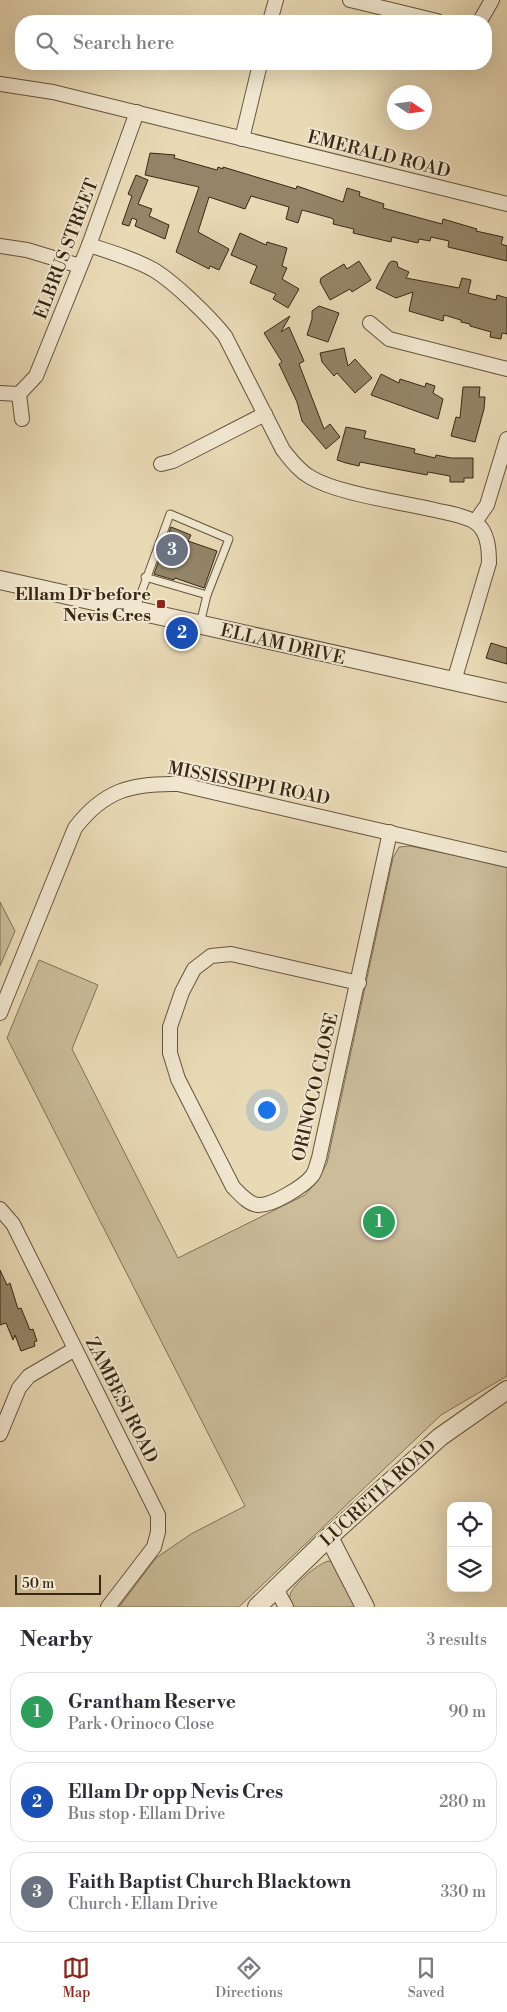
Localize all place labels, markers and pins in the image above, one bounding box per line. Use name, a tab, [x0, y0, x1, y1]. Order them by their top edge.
pin: 3	[156, 531, 188, 569]
place label: Ellam Dr before Nevis Cres	[15, 583, 151, 627]
marker: Ellam Dr before Nevis Cres	[155, 598, 167, 610]
pin: 2	[166, 614, 198, 652]
pin: 1	[363, 1203, 395, 1241]

